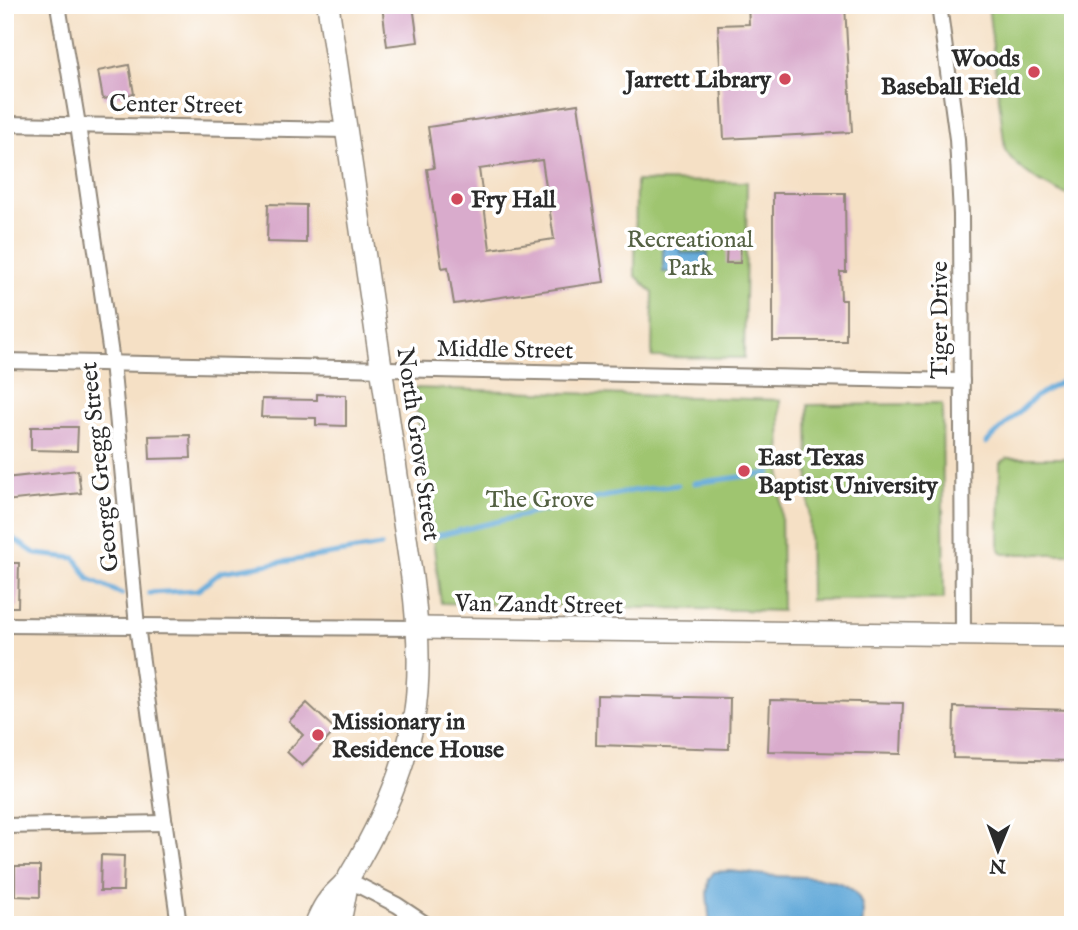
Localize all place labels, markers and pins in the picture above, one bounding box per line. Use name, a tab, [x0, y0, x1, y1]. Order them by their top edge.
place label: Woods Baseball Field	[881, 44, 1021, 103]
marker: Woods Baseball Field	[1026, 64, 1042, 80]
place label: Jarrett Library	[622, 65, 772, 96]
marker: Jarrett Library	[777, 71, 793, 87]
place label: Fry Hall	[471, 185, 556, 216]
marker: Fry Hall	[449, 191, 465, 207]
place label: East Texas Baptist University	[758, 443, 939, 502]
marker: East Texas Baptist University	[736, 463, 752, 479]
place label: Missionary in Residence House	[332, 707, 504, 766]
marker: Missionary in Residence House	[310, 727, 326, 743]

